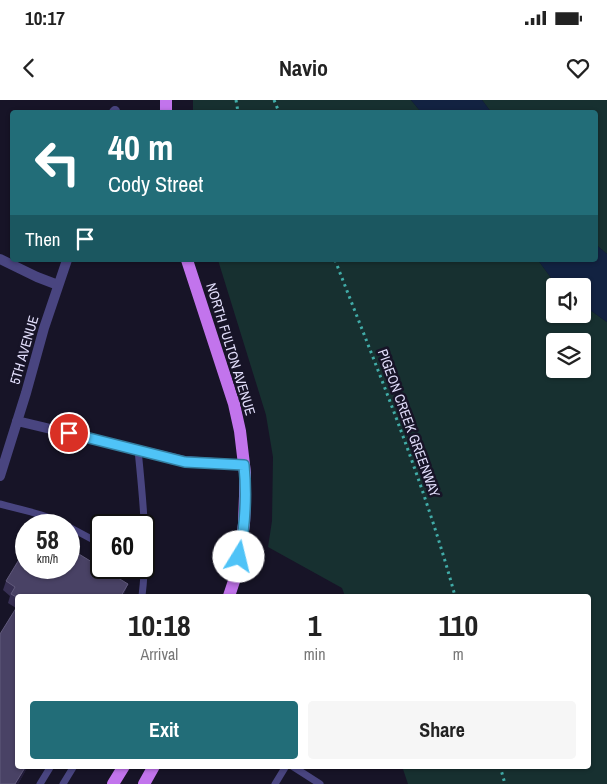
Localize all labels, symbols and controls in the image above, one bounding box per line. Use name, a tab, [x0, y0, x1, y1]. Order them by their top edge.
text: 10:17	[25, 5, 65, 31]
text: Navio	[279, 53, 328, 83]
icon: back	[15, 54, 43, 82]
icon: heart	[564, 54, 592, 82]
text: 40 m	[108, 124, 173, 171]
icon: left	[25, 130, 90, 195]
text: Cody Street	[108, 169, 203, 199]
icon: arrive	[71, 225, 99, 253]
text: Then	[25, 226, 61, 252]
map controls	[546, 278, 591, 378]
button: sound	[546, 278, 591, 323]
street label: NORTH FULTON AVENUE	[202, 281, 260, 417]
street label: 5TH AVENUE	[6, 314, 42, 386]
button: layers	[546, 333, 591, 378]
street label: PIGEON CREEK GREENWAY	[374, 346, 444, 500]
pin	[48, 412, 90, 454]
icon: arrive	[55, 419, 83, 447]
speed limit sign: 60	[90, 514, 155, 579]
text: 58	[36, 523, 59, 557]
position arrow	[212, 530, 264, 582]
text: km/h	[37, 551, 58, 567]
text: 10:18	[128, 605, 191, 645]
text: 1	[308, 605, 321, 645]
text: 110	[438, 605, 478, 645]
text: Arrival	[140, 643, 178, 665]
text: min	[304, 643, 326, 665]
text: m	[453, 643, 464, 665]
button: Exit	[30, 701, 298, 759]
button: Share	[308, 701, 576, 759]

